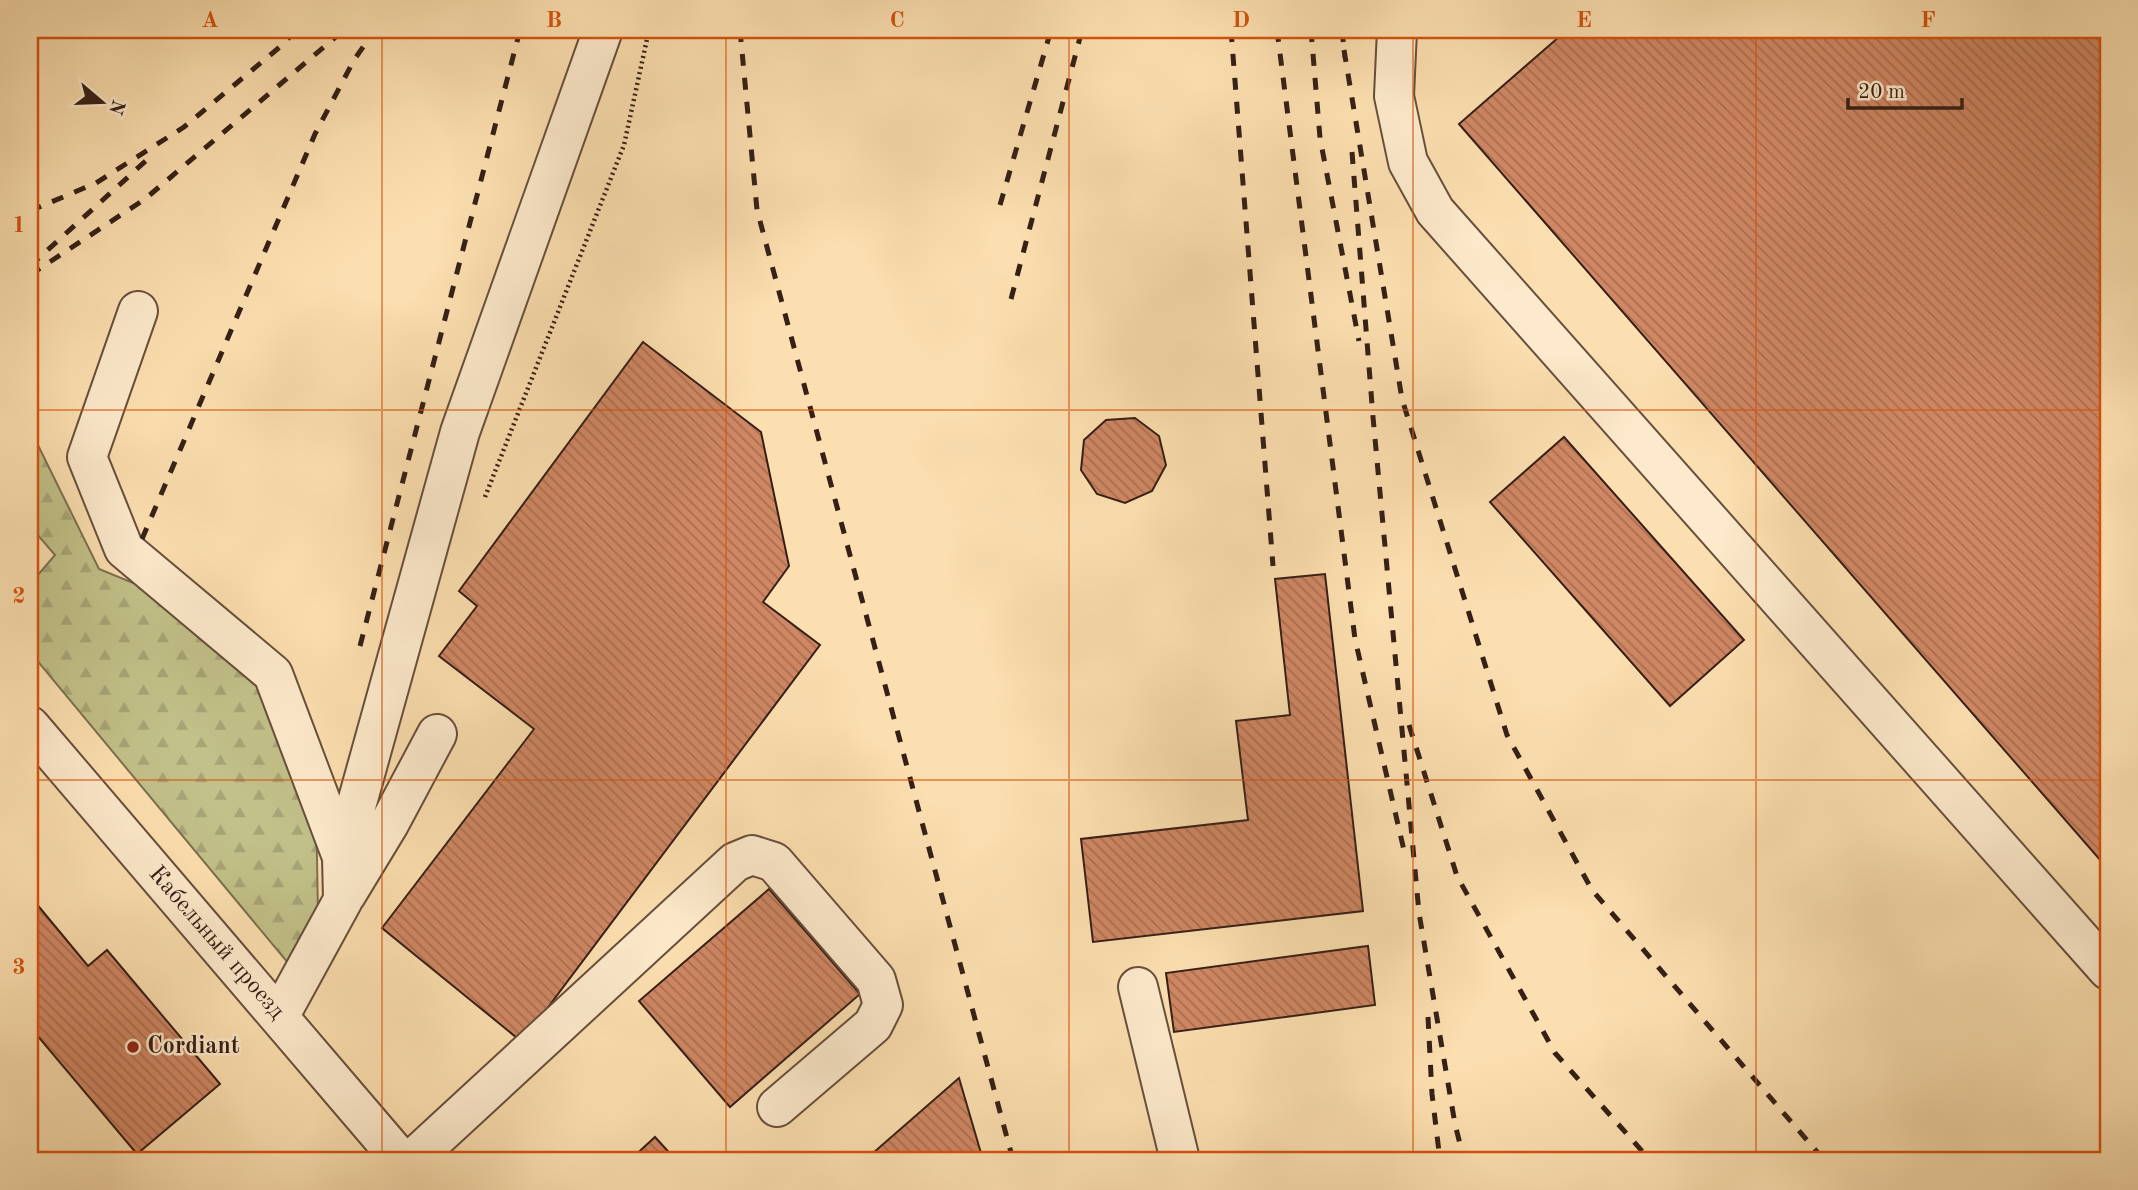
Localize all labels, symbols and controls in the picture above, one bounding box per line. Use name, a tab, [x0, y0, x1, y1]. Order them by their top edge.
text: A	[201, 9, 219, 32]
text: B	[546, 9, 562, 32]
text: C	[889, 9, 905, 32]
text: D	[1232, 9, 1250, 32]
text: E	[1576, 9, 1592, 32]
text: F	[1920, 9, 1936, 32]
north arrow	[66, 66, 136, 136]
scale bar	[1848, 66, 1961, 110]
text: 20 m	[1858, 82, 1905, 103]
text: N	[104, 97, 127, 117]
text: 1	[12, 214, 26, 237]
text: 2	[12, 585, 26, 608]
street label: Кабельный проезд	[143, 862, 289, 1024]
text: 3	[12, 956, 26, 979]
place label: Cordiant	[147, 1035, 240, 1059]
marker: Cordiant	[125, 1039, 141, 1055]

